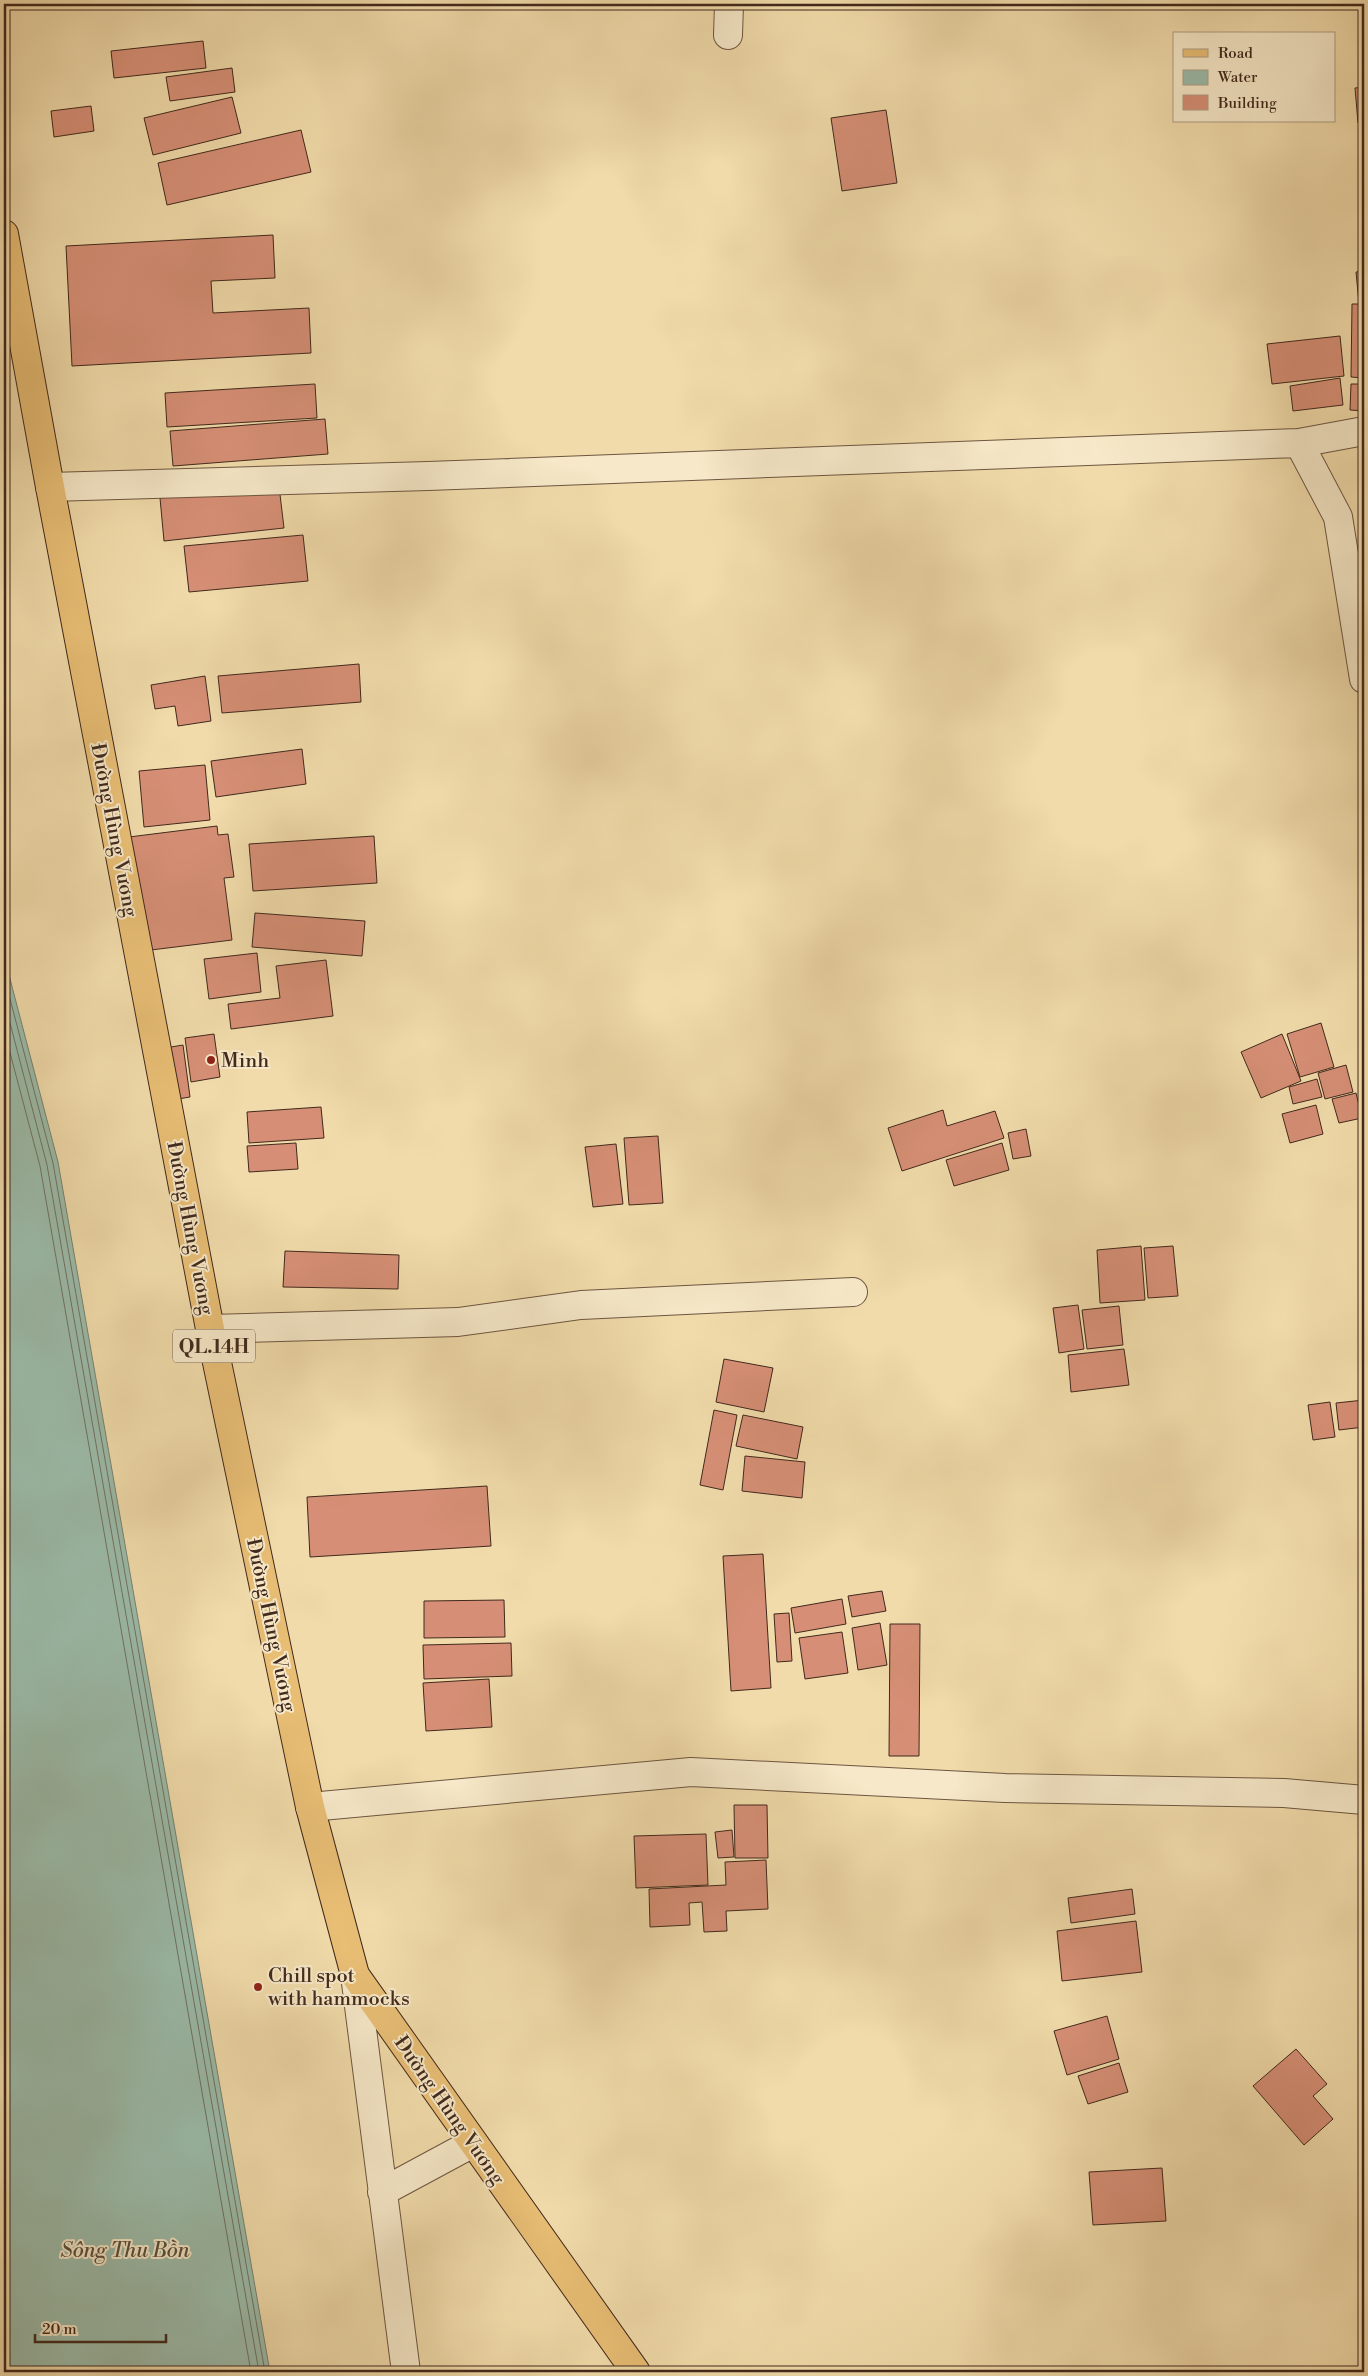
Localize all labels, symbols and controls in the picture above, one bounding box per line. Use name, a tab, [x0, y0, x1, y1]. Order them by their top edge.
legend	[1173, 32, 1336, 122]
text: Road	[1218, 44, 1253, 63]
text: Water	[1217, 68, 1258, 87]
text: Building	[1217, 94, 1277, 113]
street label: Đường Hùng Vương	[84, 741, 143, 920]
place label: Minh	[221, 1049, 269, 1074]
marker: Minh	[205, 1054, 217, 1066]
street label: Đường Hùng Vương	[160, 1139, 219, 1318]
road number: QL.14H	[173, 1330, 255, 1362]
street label: Đường Hùng Vương	[240, 1536, 301, 1715]
place label: Chill spot with hammocks	[267, 1964, 410, 2012]
marker: Chill spot with hammocks	[252, 1981, 264, 1993]
street label: Đường Hùng Vương	[388, 2031, 510, 2191]
water label: Sông Thu Bồn	[61, 2238, 190, 2264]
scale bar	[35, 2311, 166, 2343]
text: 20 m	[42, 2320, 77, 2339]

